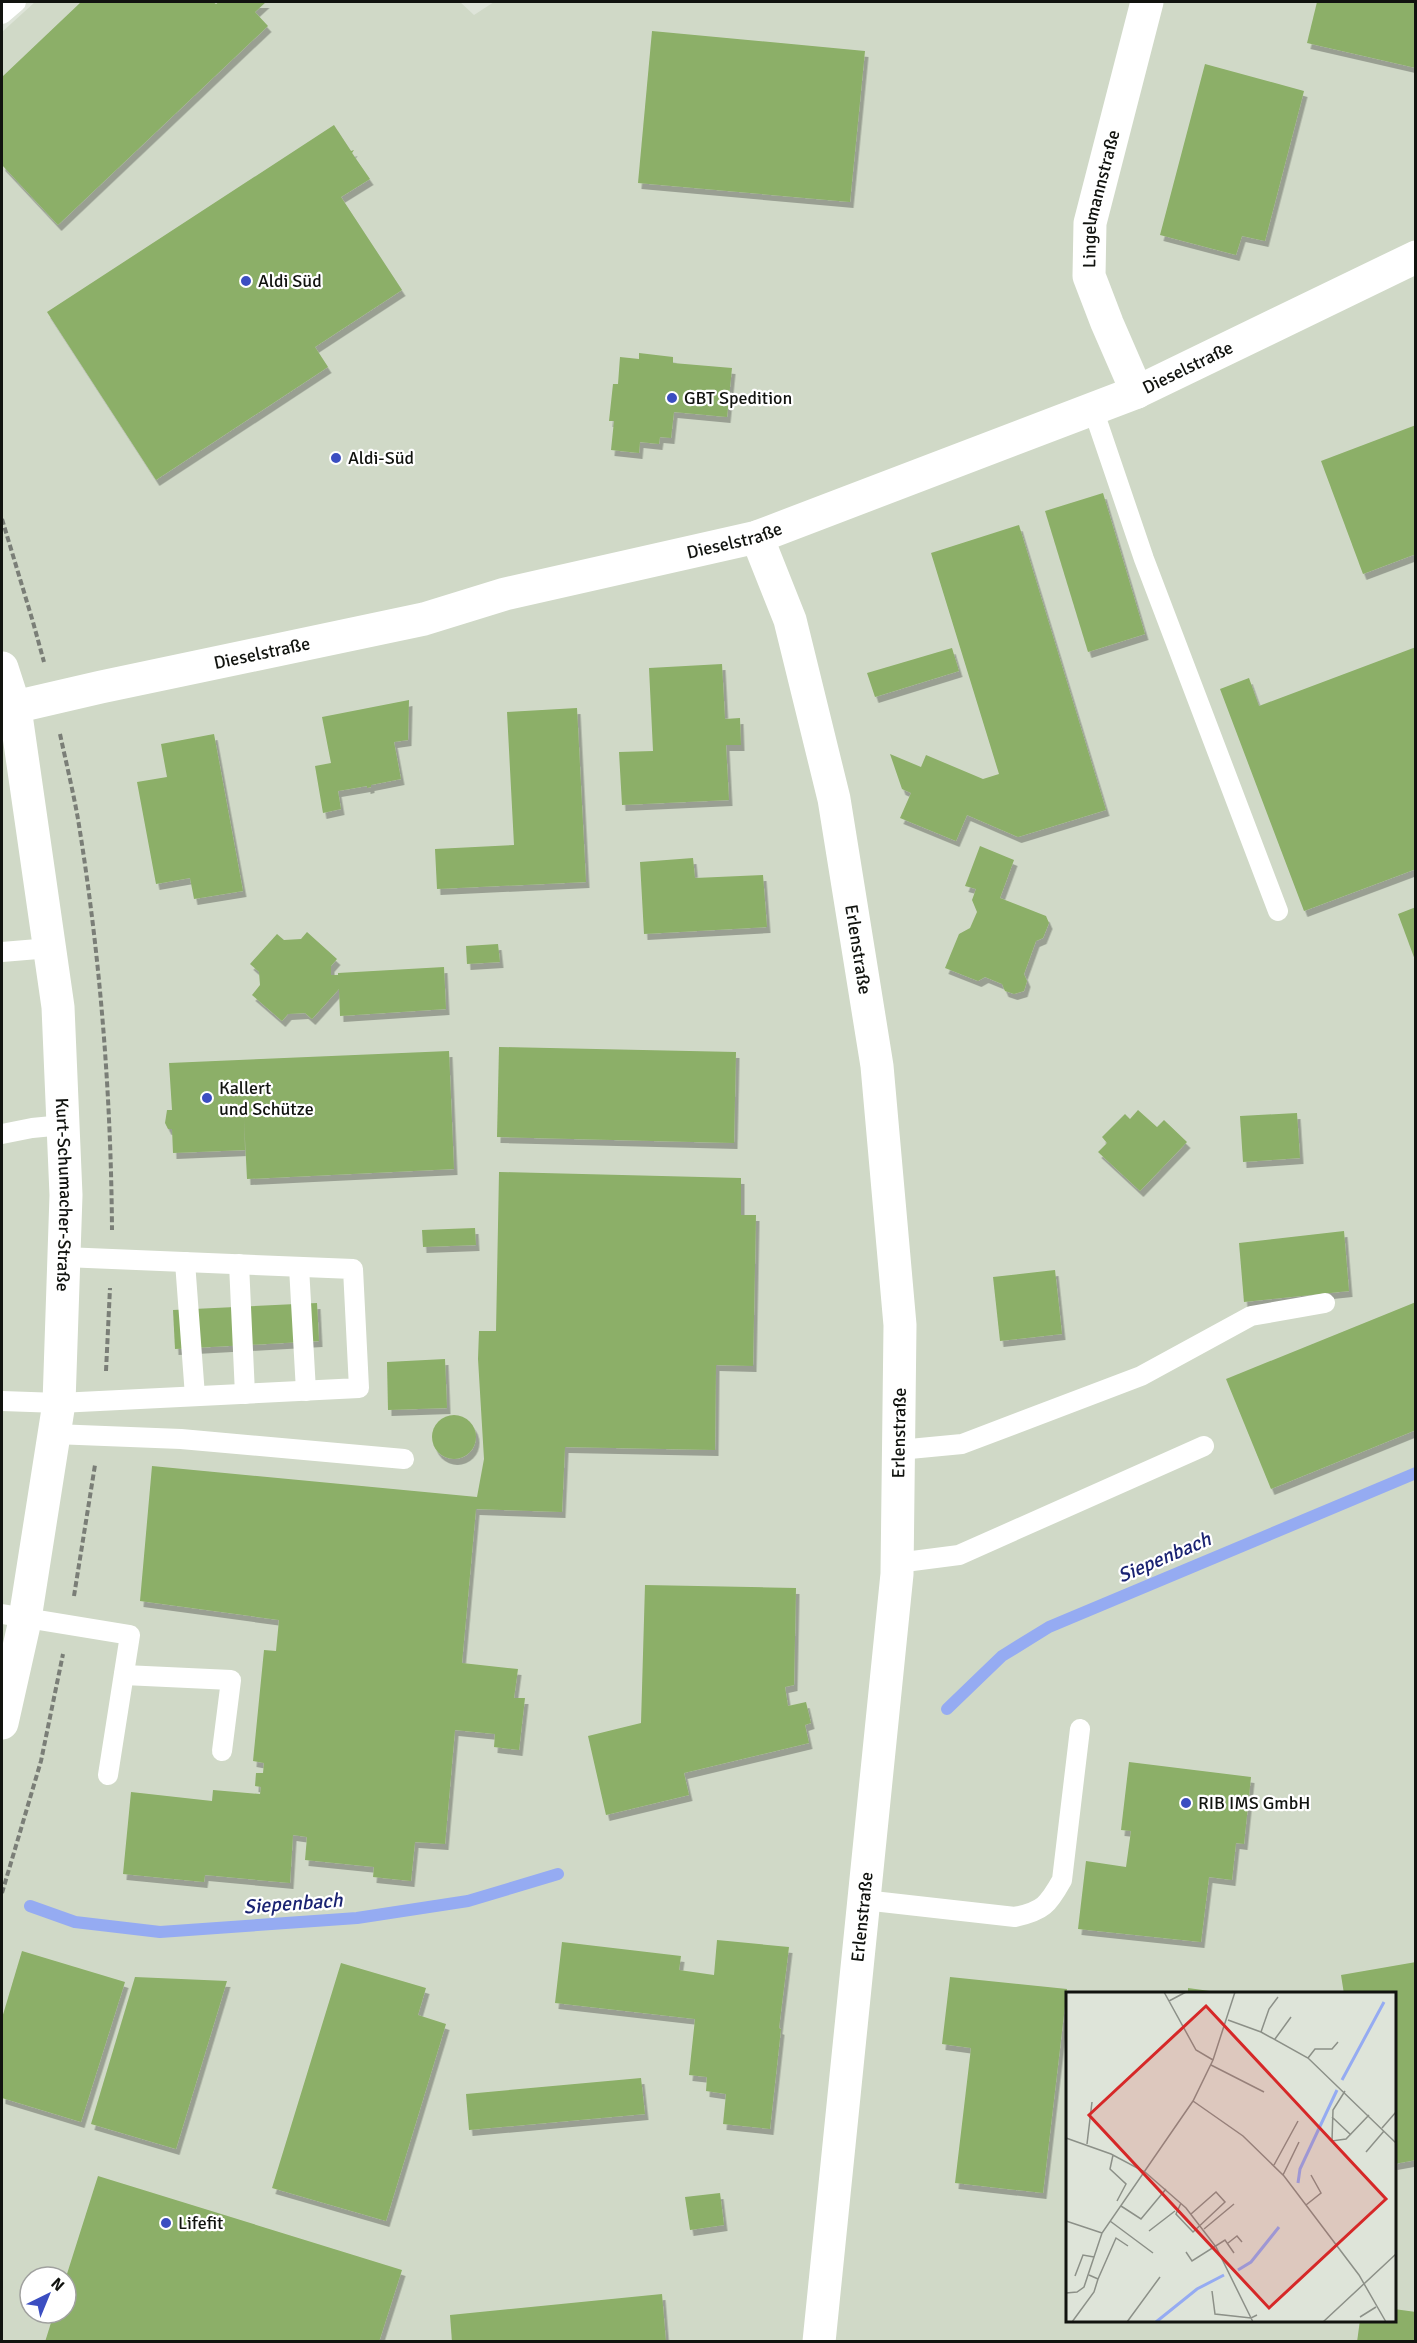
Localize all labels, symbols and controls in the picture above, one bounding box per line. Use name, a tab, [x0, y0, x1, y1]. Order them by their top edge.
street label: Lingelmannstraße	[1078, 127, 1125, 268]
place label: Aldi Süd	[258, 270, 322, 292]
marker: Aldi Süd	[239, 274, 253, 288]
street label: Dieselstraße	[1139, 336, 1237, 399]
place label: GBT Spedition	[684, 387, 792, 409]
marker: GBT Spedition	[665, 391, 679, 405]
place label: Aldi-Süd	[348, 447, 414, 469]
marker: Aldi-Süd	[329, 451, 343, 465]
street label: Dieselstraße	[685, 517, 785, 564]
street label: Dieselstraße	[212, 632, 312, 674]
street label: Erlenstraße	[840, 903, 876, 996]
place label: Kallert und Schütze	[219, 1077, 314, 1120]
marker: Kallert und Schütze	[200, 1091, 214, 1105]
street label: Kurt-Schumacher-Straße	[51, 1097, 77, 1292]
street label: Erlenstraße	[887, 1387, 911, 1479]
water label: Siepenbach	[1114, 1526, 1216, 1588]
place label: RIB IMS GmbH	[1198, 1792, 1310, 1814]
marker: RIB IMS GmbH	[1179, 1796, 1193, 1810]
street label: Erlenstraße	[846, 1871, 878, 1963]
water label: Siepenbach	[243, 1887, 344, 1919]
inset map	[1066, 1992, 1396, 2322]
place label: Lifefit	[178, 2212, 223, 2234]
marker: Lifefit	[159, 2216, 173, 2230]
north arrow	[18, 2265, 78, 2325]
text: N	[47, 2274, 68, 2296]

